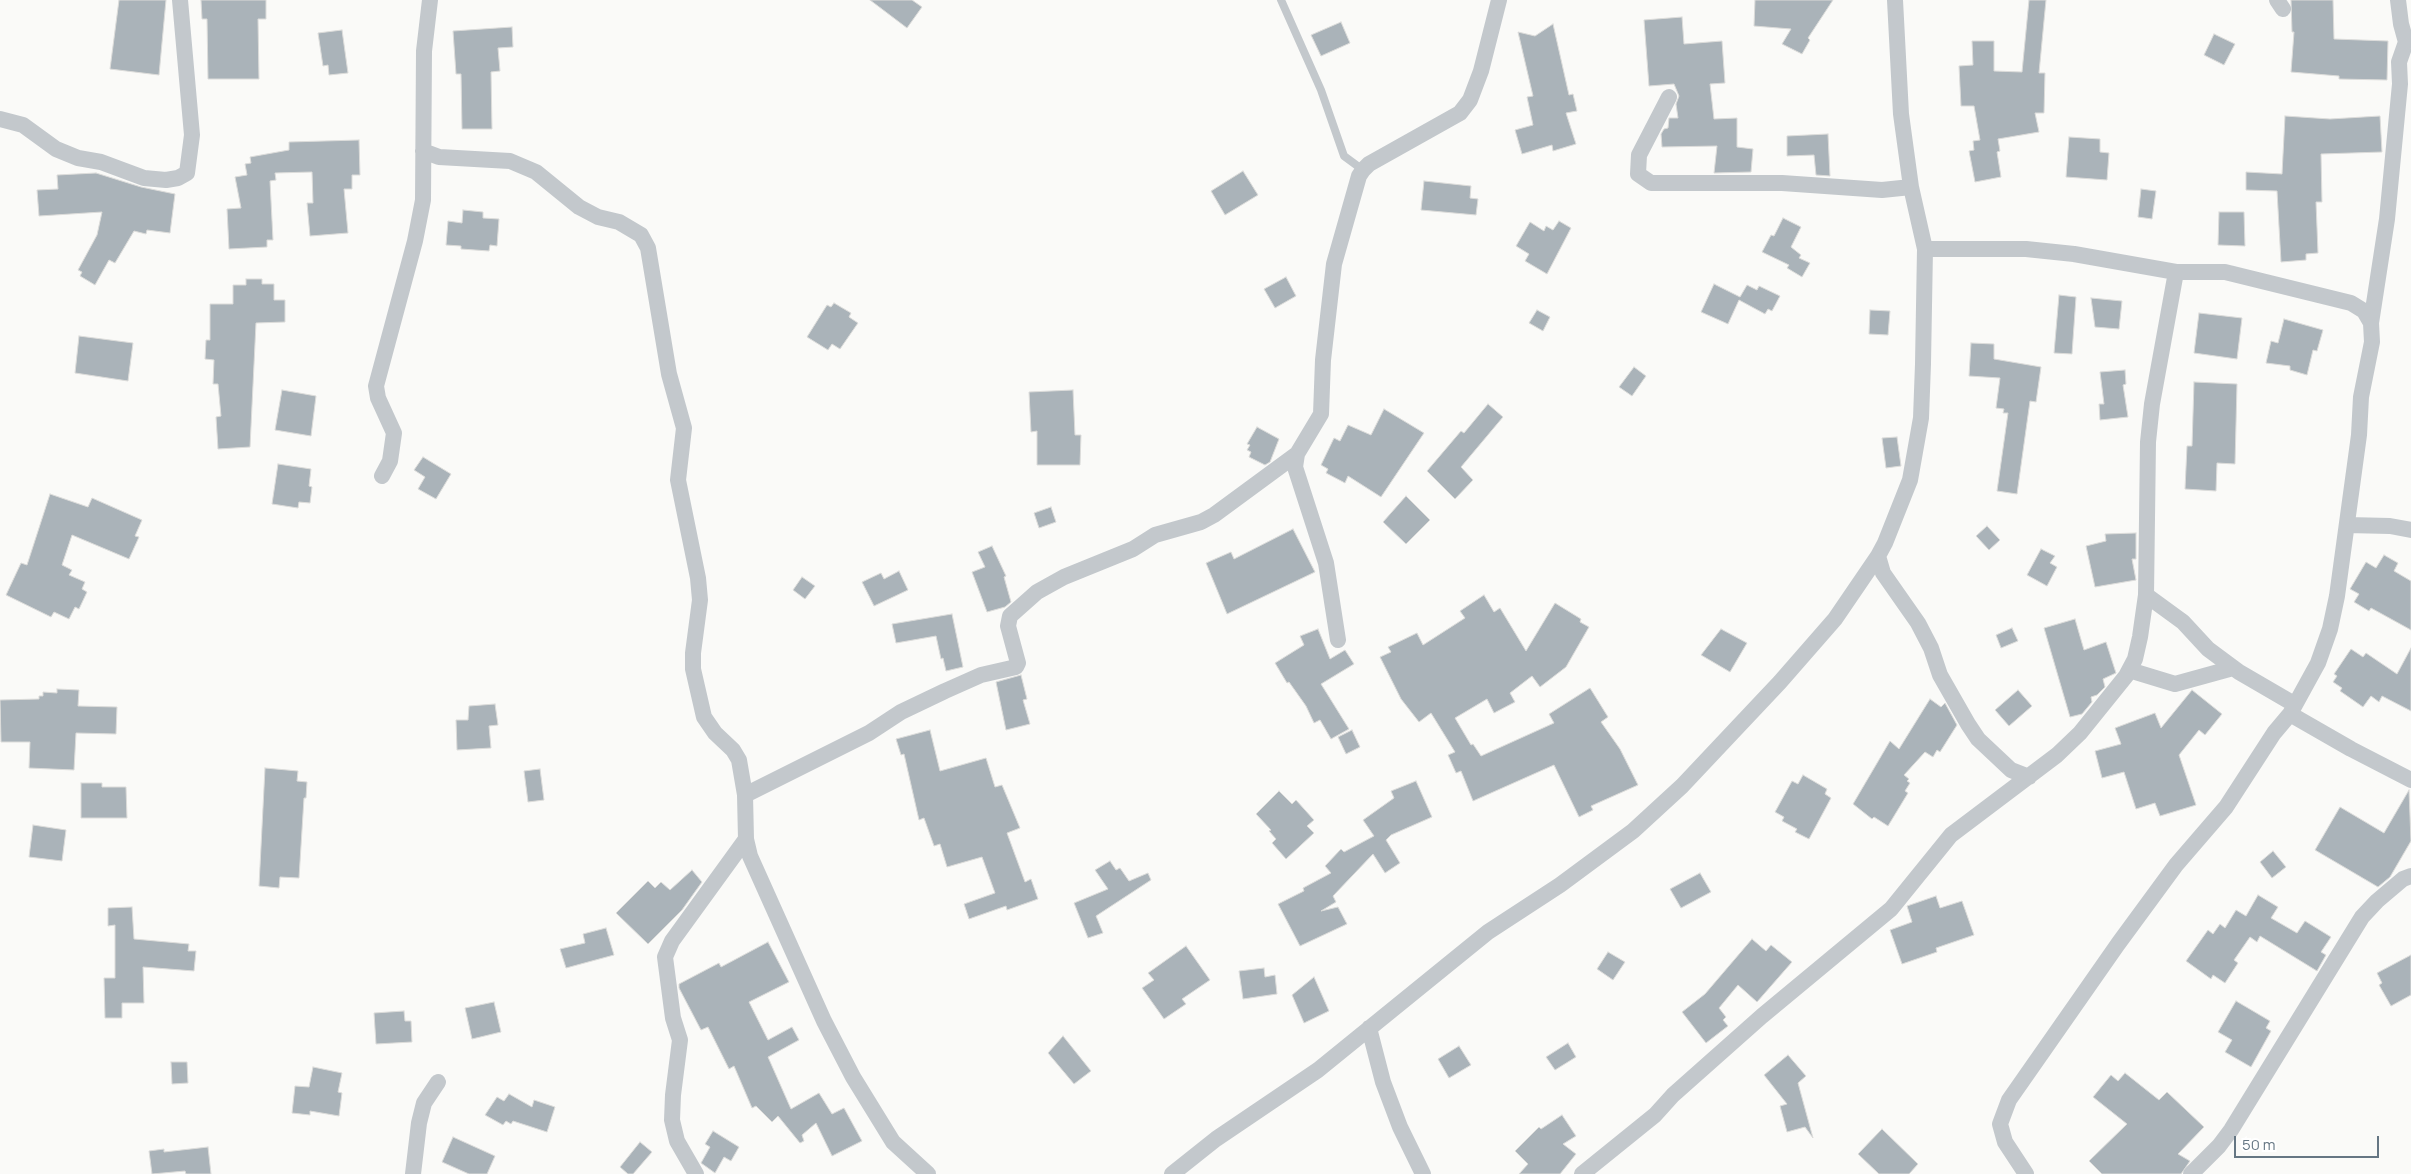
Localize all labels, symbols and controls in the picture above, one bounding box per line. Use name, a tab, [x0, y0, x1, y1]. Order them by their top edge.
scale bar	[2236, 1126, 2381, 1158]
text: 50 m	[2242, 1134, 2276, 1155]

